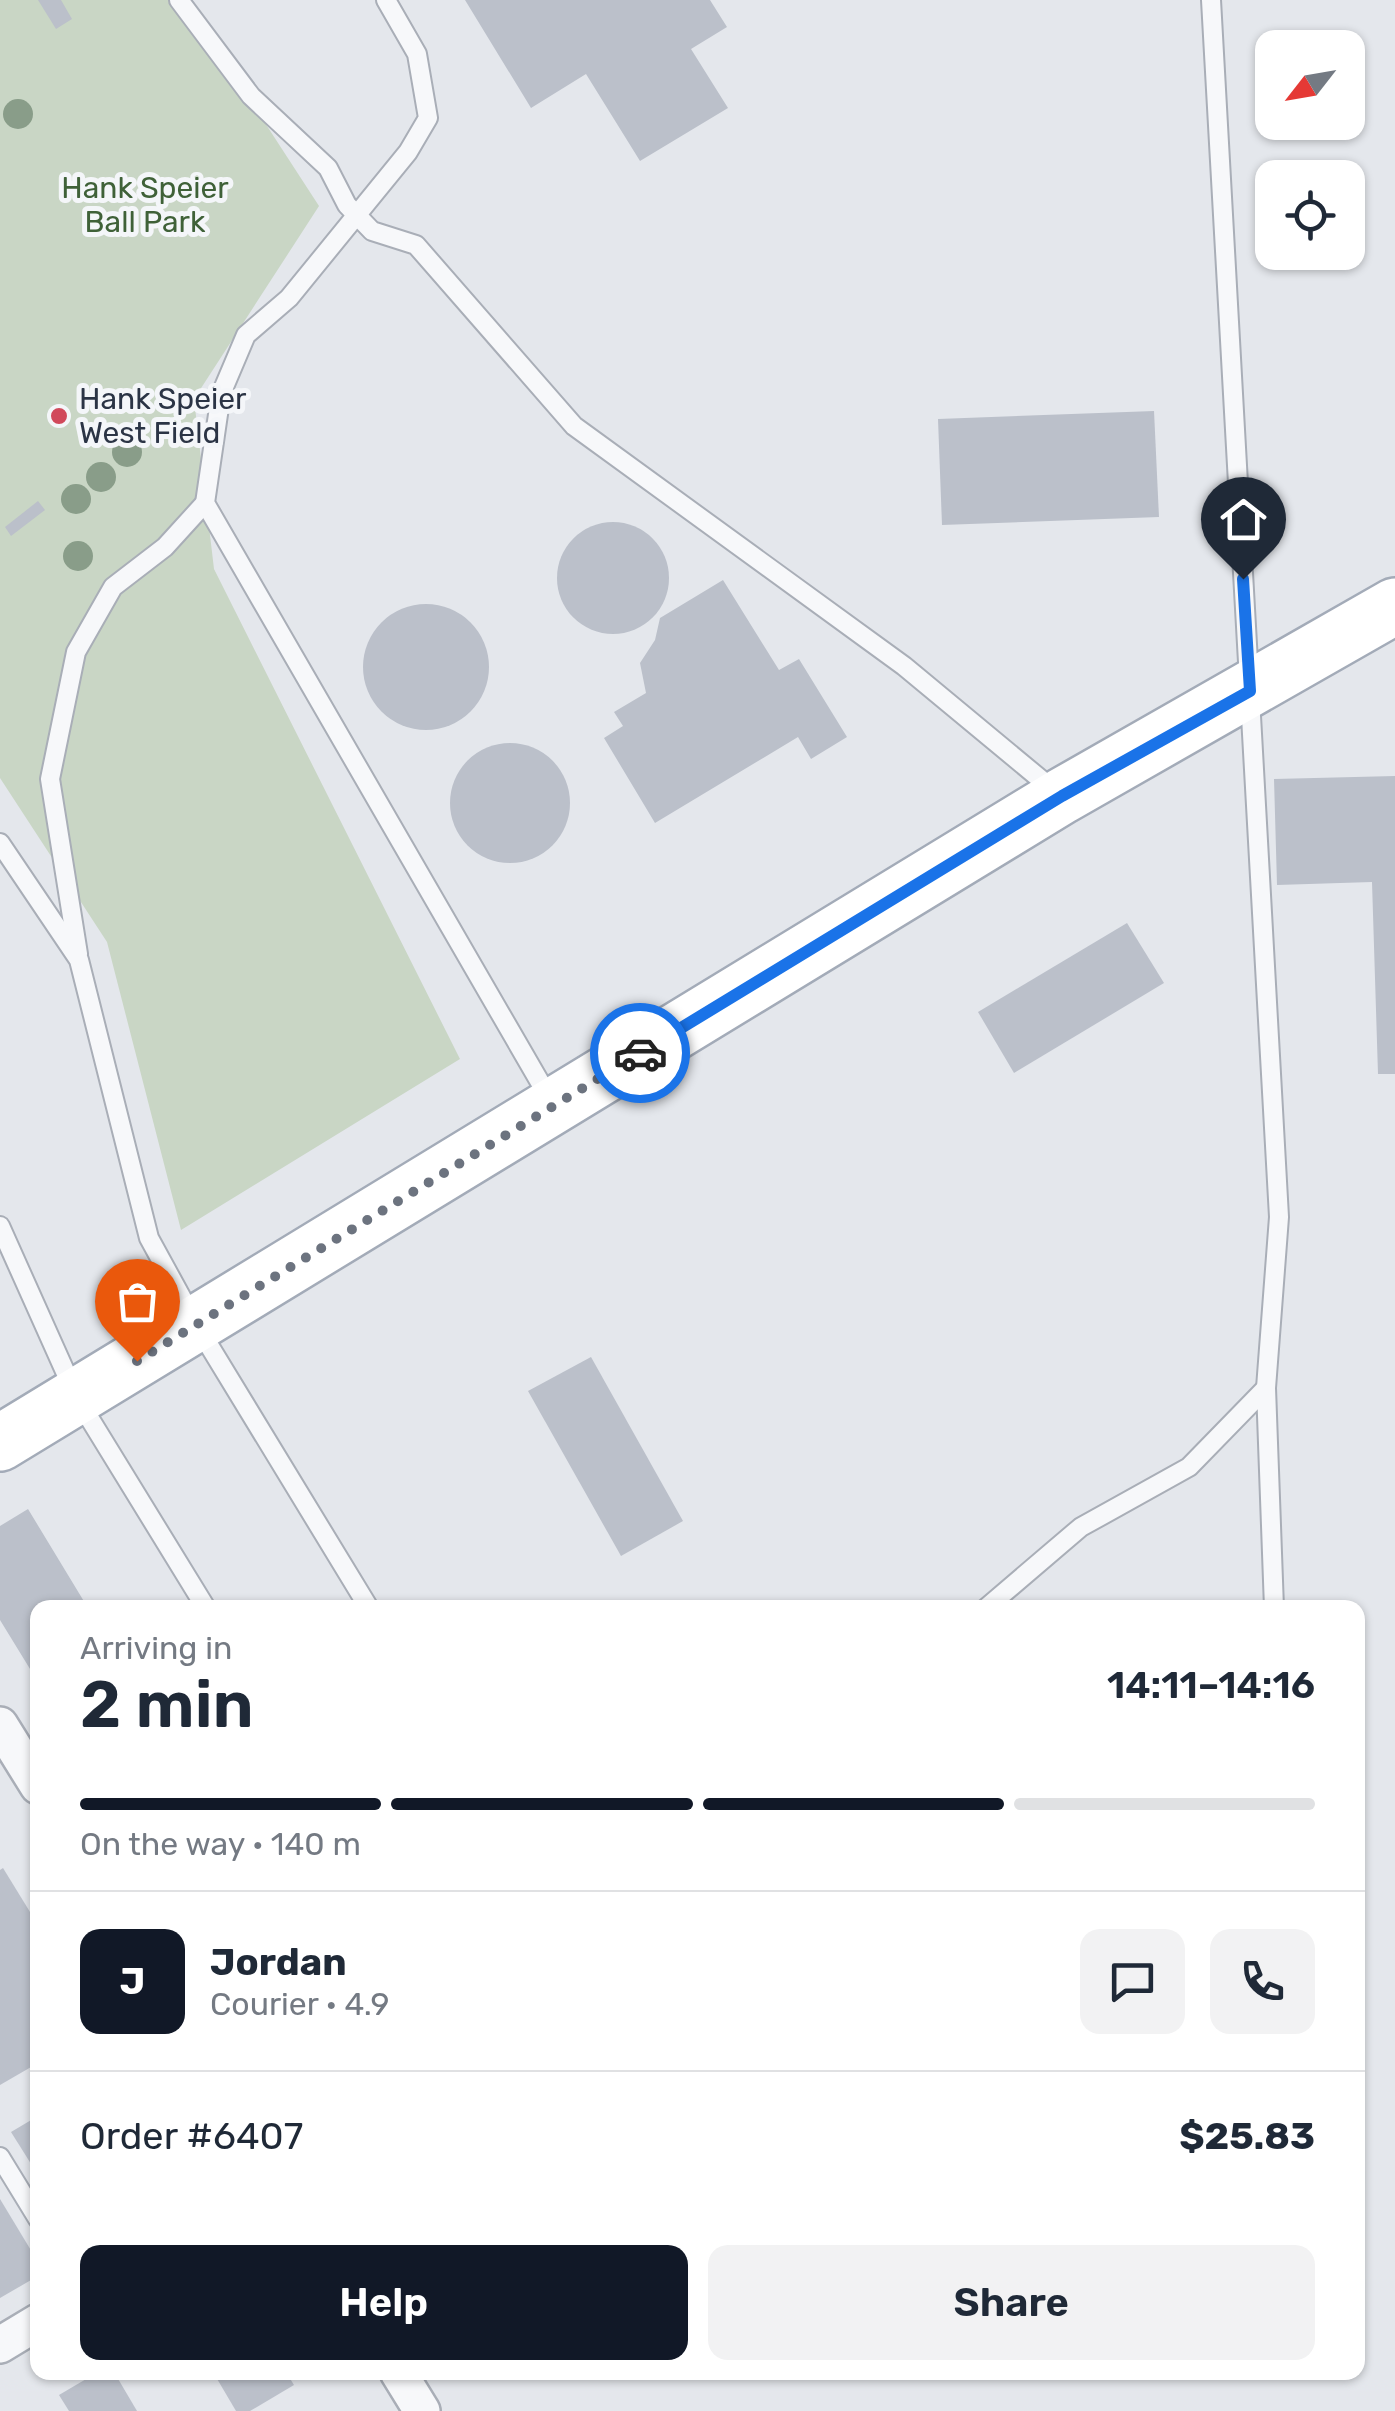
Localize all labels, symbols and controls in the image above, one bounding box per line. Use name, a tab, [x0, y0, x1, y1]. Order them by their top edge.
north arrow	[1255, 30, 1365, 140]
map controls	[1255, 30, 1365, 270]
button: locate	[1255, 160, 1365, 270]
park label: Hank Speier Ball Park	[61, 170, 229, 240]
place label: Hank Speier West Field	[79, 381, 247, 451]
marker: Hank Speier West Field	[48, 405, 70, 427]
pin	[1201, 477, 1286, 580]
icon: home	[1216, 492, 1271, 547]
courier	[590, 1003, 690, 1103]
icon: car	[613, 1026, 668, 1081]
pin	[95, 1259, 180, 1362]
icon: bag	[110, 1274, 165, 1329]
text: Arriving in	[80, 1629, 232, 1667]
text: 14:11–14:16	[1107, 1662, 1315, 1708]
text: 2 min	[80, 1666, 254, 1743]
text: On the way · 140 m	[80, 1825, 361, 1863]
button: chat	[1080, 1929, 1185, 2034]
button: phone	[1210, 1929, 1315, 2034]
text: Jordan	[210, 1939, 347, 1985]
text: J	[120, 1958, 145, 2004]
text: Courier · 4.9	[210, 1985, 389, 2023]
text: Order #6407	[80, 2113, 303, 2159]
text: $25.83	[1179, 2113, 1315, 2159]
button: Help	[80, 2245, 688, 2360]
button: Share	[708, 2245, 1315, 2360]

